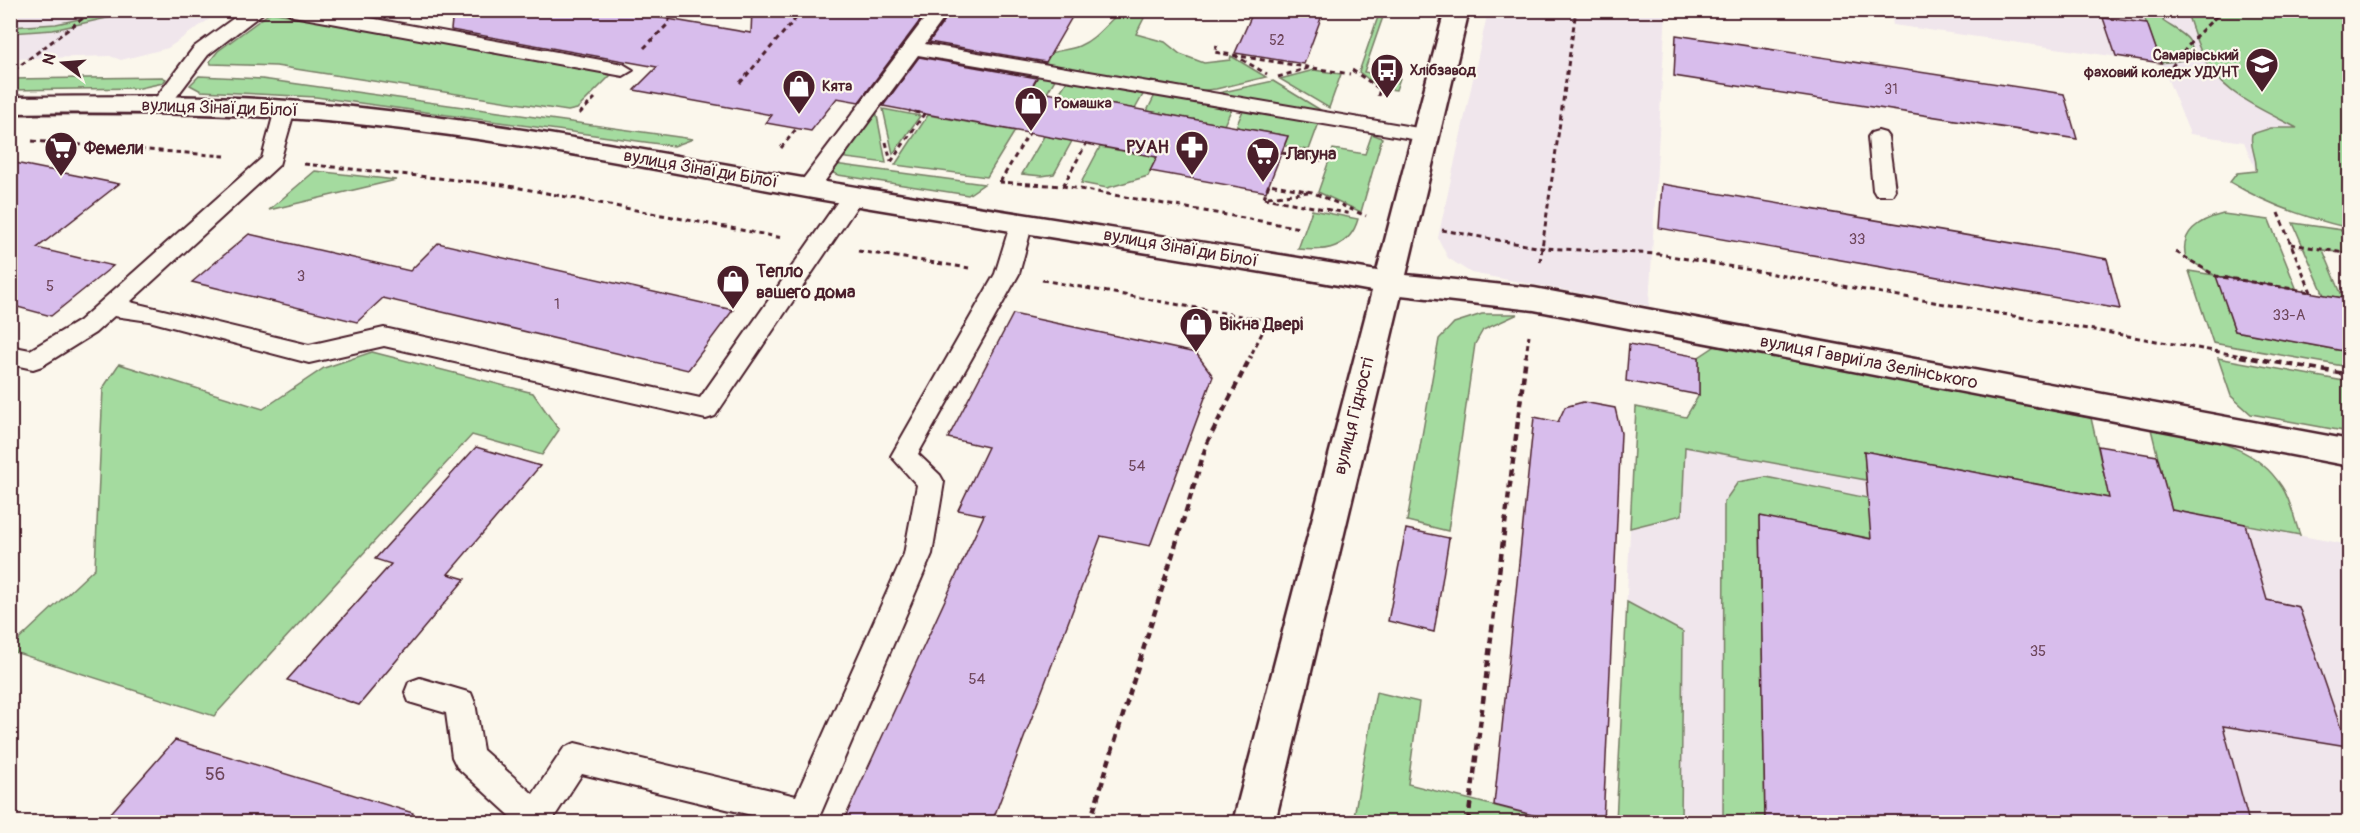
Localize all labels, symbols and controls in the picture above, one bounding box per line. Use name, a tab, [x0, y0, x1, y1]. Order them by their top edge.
house number: 52	[1269, 32, 1285, 49]
north arrow	[33, 33, 93, 93]
place label: Самарівський фаховий коледж УДУНТ	[2084, 46, 2240, 82]
school or university icon: Самарівський фаховий коледж УДУНТ	[2244, 46, 2280, 93]
text: N	[38, 51, 61, 67]
bus stop icon: Хлібзавод	[1369, 52, 1405, 99]
place label: Хлібзавод	[1410, 61, 1477, 80]
shop icon: Кята	[781, 68, 817, 115]
place label: Кята	[822, 77, 852, 96]
house number: 31	[1884, 81, 1898, 98]
shop icon: Ромашка	[1013, 85, 1049, 132]
street label: вулиця Зінаїди Білої	[141, 94, 299, 122]
place label: Ромашка	[1054, 94, 1112, 113]
pharmacy icon: РУАН	[1174, 129, 1210, 176]
supermarket icon: Фемели	[43, 130, 79, 177]
place label: РУАН	[1126, 136, 1169, 159]
supermarket icon: Лагуна	[1245, 136, 1281, 183]
place label: Фемели	[83, 137, 143, 160]
place label: Лагуна	[1285, 143, 1337, 166]
street label: вулиця Зінаїди Білої	[622, 144, 780, 194]
street label: вулиця Зінаїди Білої	[1102, 223, 1260, 273]
house number: 33	[1849, 230, 1865, 249]
place label: Тепло вашего дома	[755, 260, 856, 304]
shop icon: Тепло вашего дома	[715, 263, 751, 310]
house number: 3	[297, 267, 305, 286]
house number: 5	[46, 277, 54, 296]
house number: 1	[554, 295, 560, 314]
shop icon: Вікна Двері	[1178, 306, 1214, 353]
house number: 33-А	[2273, 306, 2306, 325]
place label: Вікна Двері	[1219, 313, 1303, 336]
street label: вулиця Гавриїла Зелінського	[1758, 330, 1980, 394]
street label: вулиця Гідності	[1328, 355, 1380, 477]
house number: 54	[1129, 457, 1146, 476]
house number: 35	[2030, 642, 2046, 661]
house number: 54	[969, 670, 986, 689]
house number: 56	[205, 763, 225, 786]

